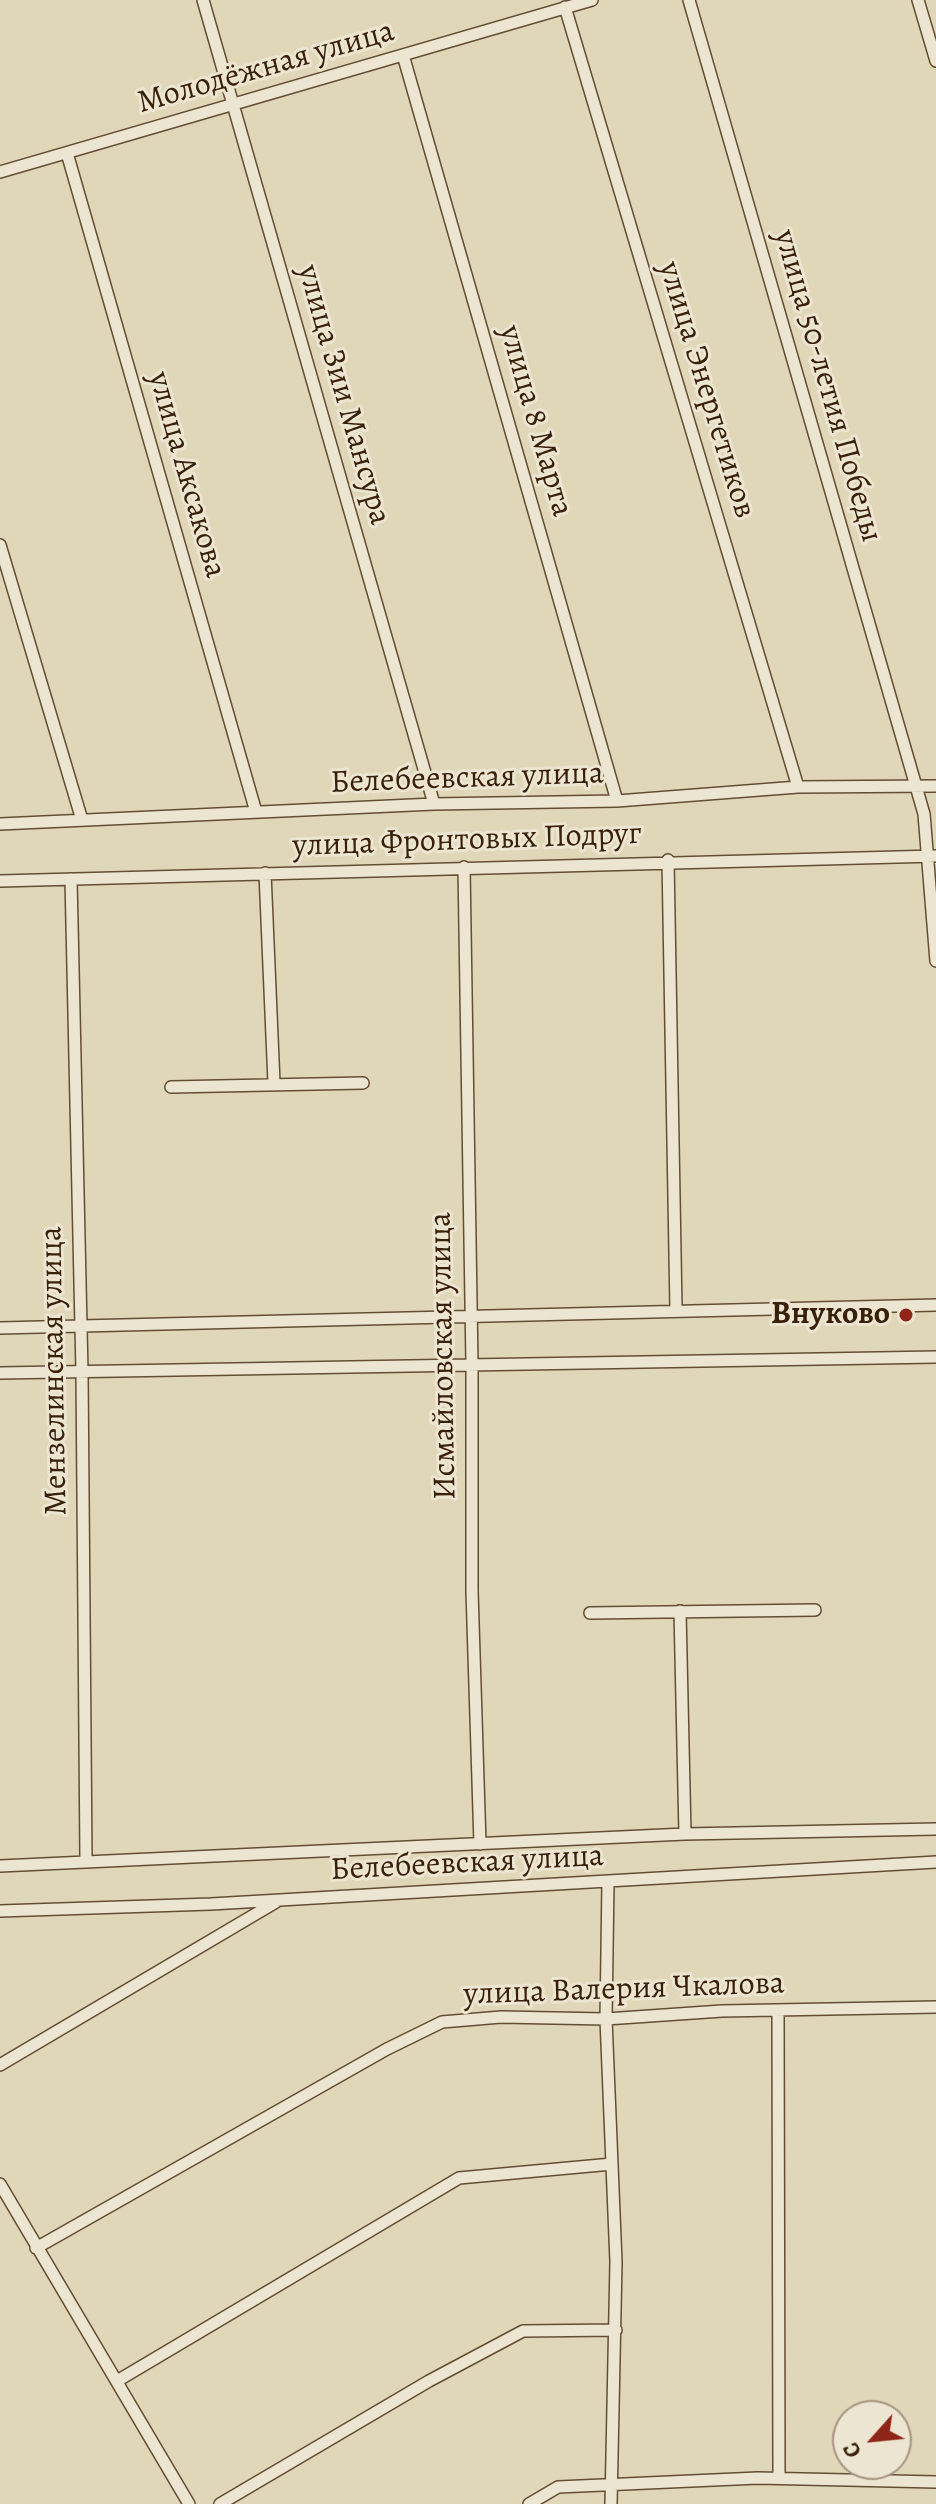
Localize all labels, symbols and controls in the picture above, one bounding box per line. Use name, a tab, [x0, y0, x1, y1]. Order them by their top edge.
street label: Молодёжная улица	[133, 13, 399, 123]
street label: улица 50-летия Победы	[764, 225, 890, 547]
street label: улица Энергетиков	[649, 257, 763, 523]
street label: улица Зии Мансура	[288, 261, 398, 529]
street label: улица 8 Марта	[489, 321, 581, 521]
street label: улица Аксакова	[138, 368, 234, 582]
street label: Белебеевская улица	[330, 755, 604, 803]
street label: улица Фронтовых Подруг	[292, 816, 642, 866]
street label: Исмайловская улица	[422, 1212, 466, 1500]
street label: Мензелинская улица	[33, 1226, 77, 1516]
place label: Внуково	[771, 1296, 890, 1334]
marker: Внуково	[897, 1306, 915, 1324]
street label: Белебеевская улица	[329, 1838, 605, 1890]
street label: улица Валерия Чкалова	[463, 1965, 785, 2015]
north arrow	[832, 2400, 912, 2480]
text: С	[836, 2437, 869, 2463]

